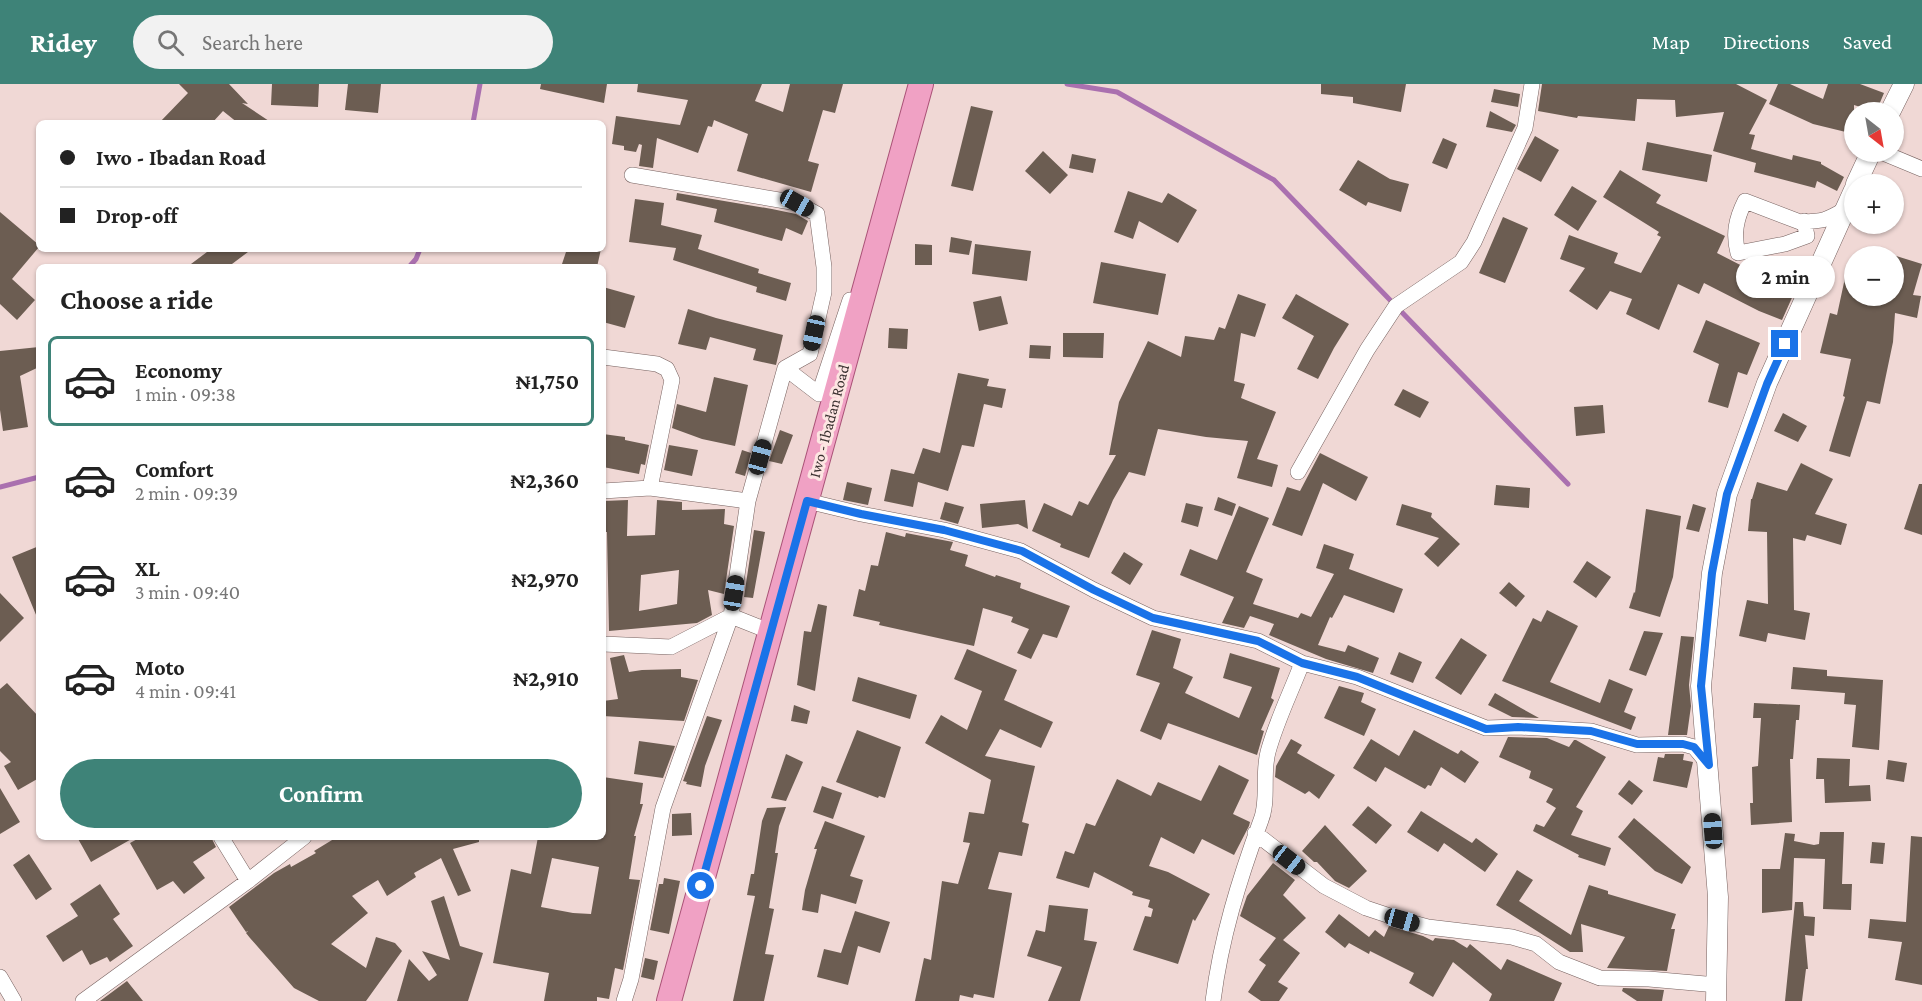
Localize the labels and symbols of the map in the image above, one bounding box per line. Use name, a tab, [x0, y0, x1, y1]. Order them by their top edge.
north arrow	[1844, 102, 1904, 162]
car	[777, 186, 817, 220]
callout: 2 min	[1736, 257, 1834, 299]
car	[801, 314, 827, 352]
route end	[1771, 330, 1798, 357]
street label: Iwo - Ibadan Road	[806, 362, 852, 479]
car	[747, 437, 773, 477]
car	[722, 574, 746, 612]
car	[1703, 812, 1723, 850]
car	[1269, 842, 1309, 878]
route start	[687, 872, 714, 899]
car	[1382, 906, 1422, 934]

